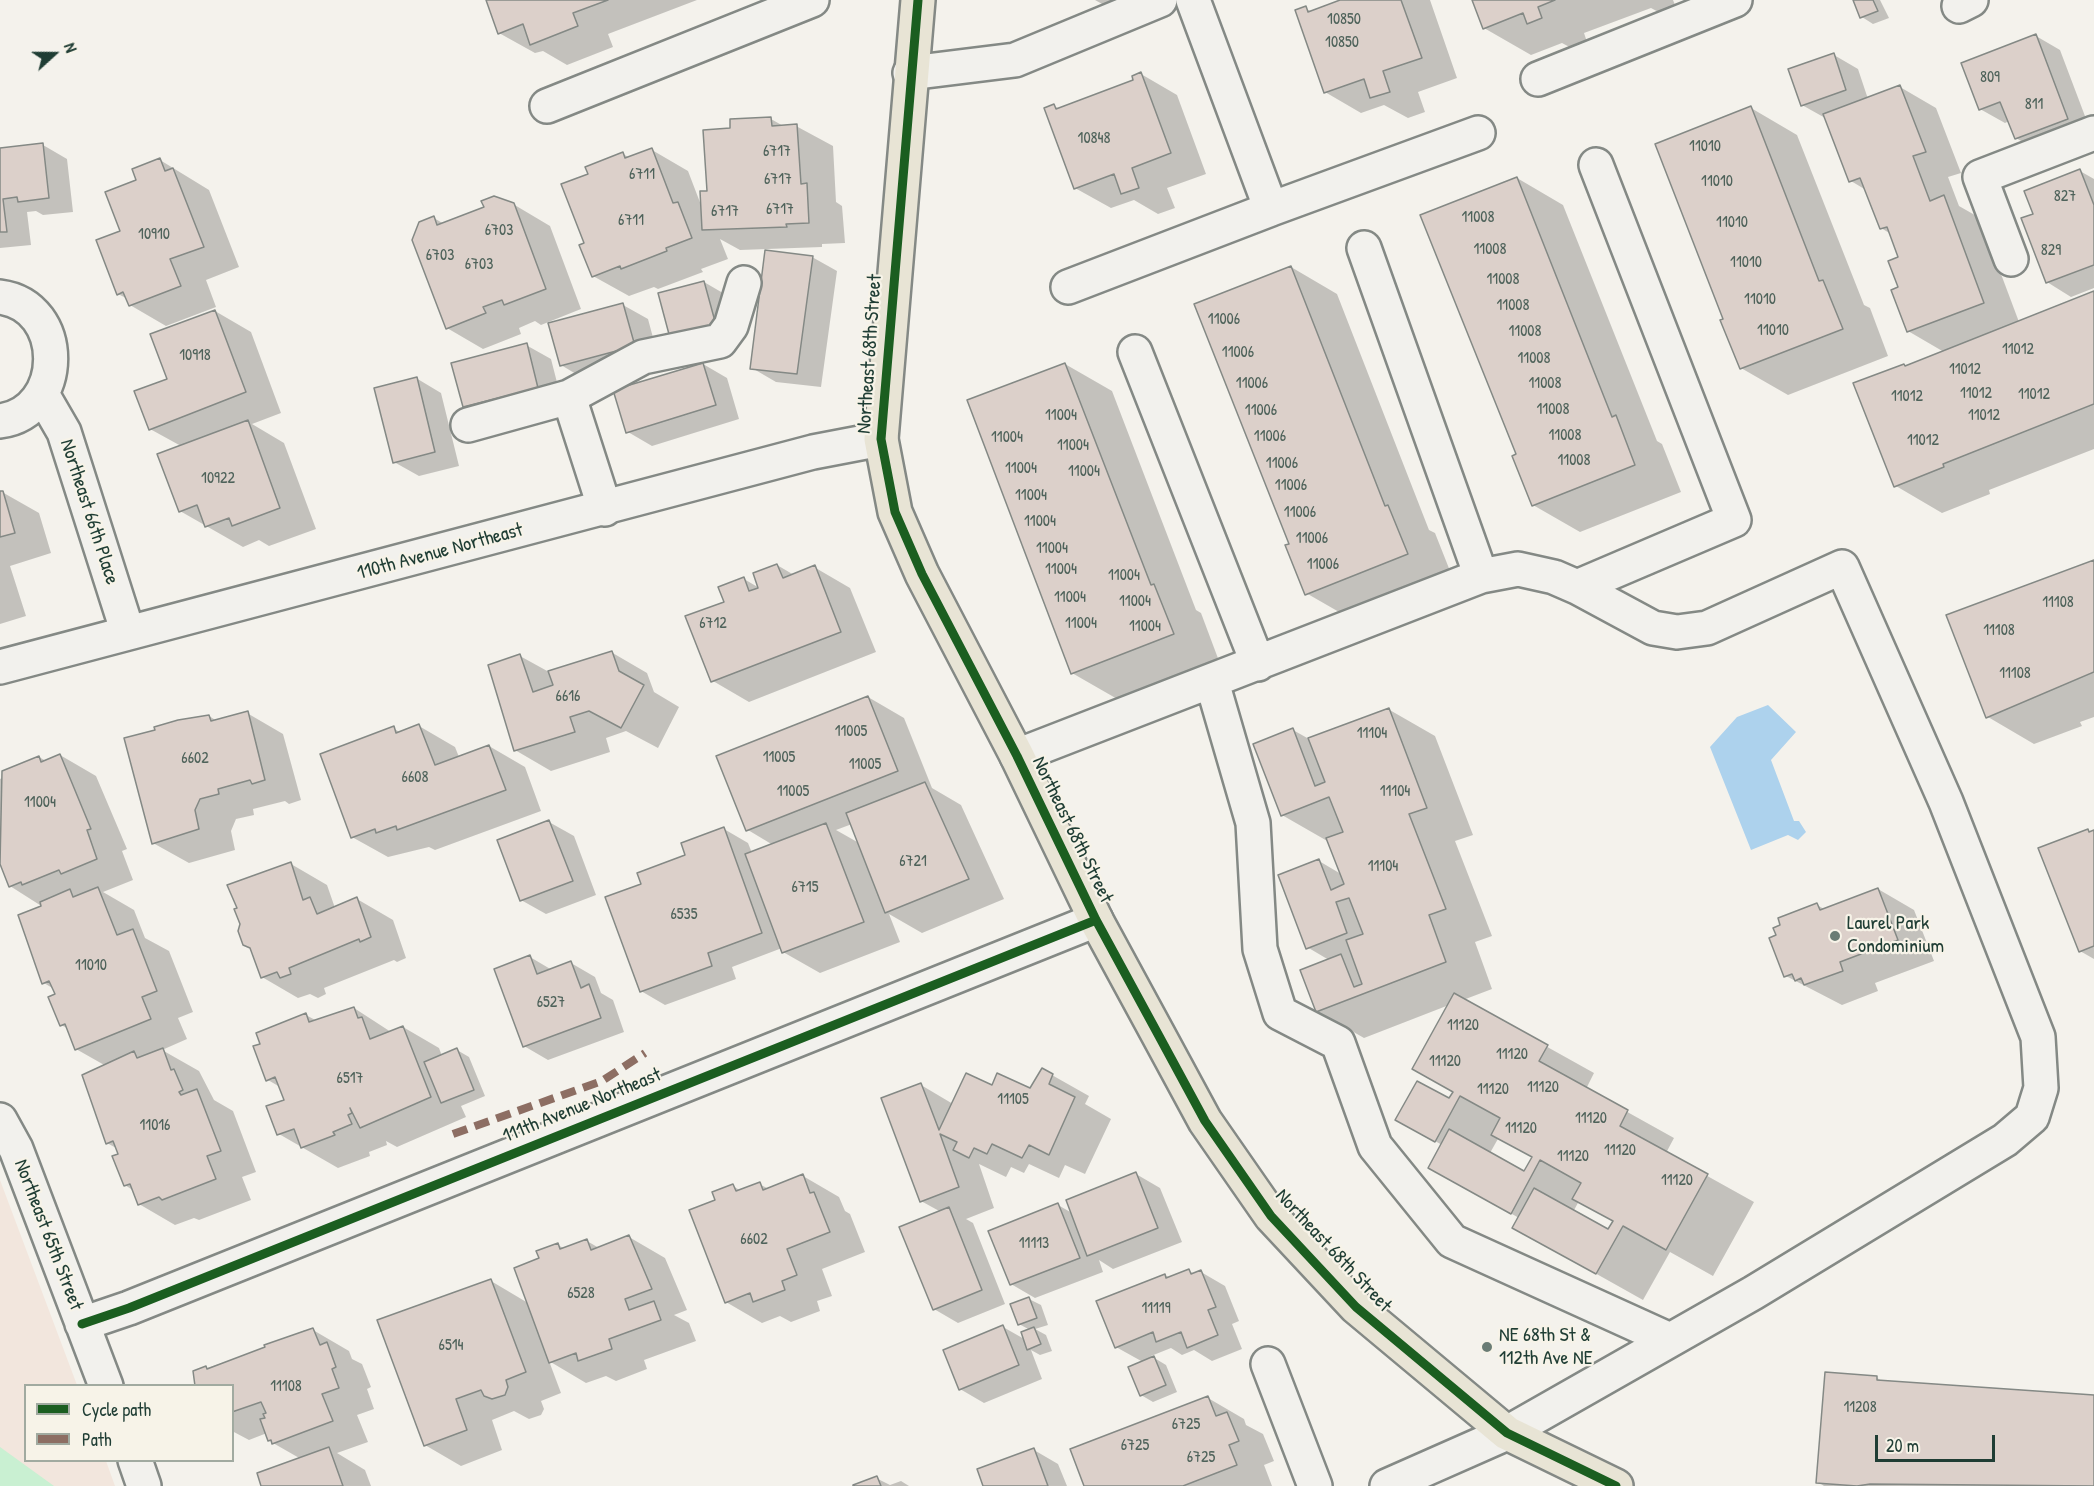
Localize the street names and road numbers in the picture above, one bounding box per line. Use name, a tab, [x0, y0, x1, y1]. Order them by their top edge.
street label: Northeast 68th Street	[852, 273, 888, 435]
street label: Northeast 66th Place	[54, 436, 124, 588]
street label: 110th Avenue Northeast	[354, 518, 526, 586]
street label: Northeast 68th Street	[1026, 753, 1118, 907]
street label: 111th Avenue Northeast	[499, 1063, 665, 1149]
street label: Northeast 65th Street	[8, 1156, 88, 1314]
street label: Northeast 68th Street	[1270, 1184, 1396, 1318]

